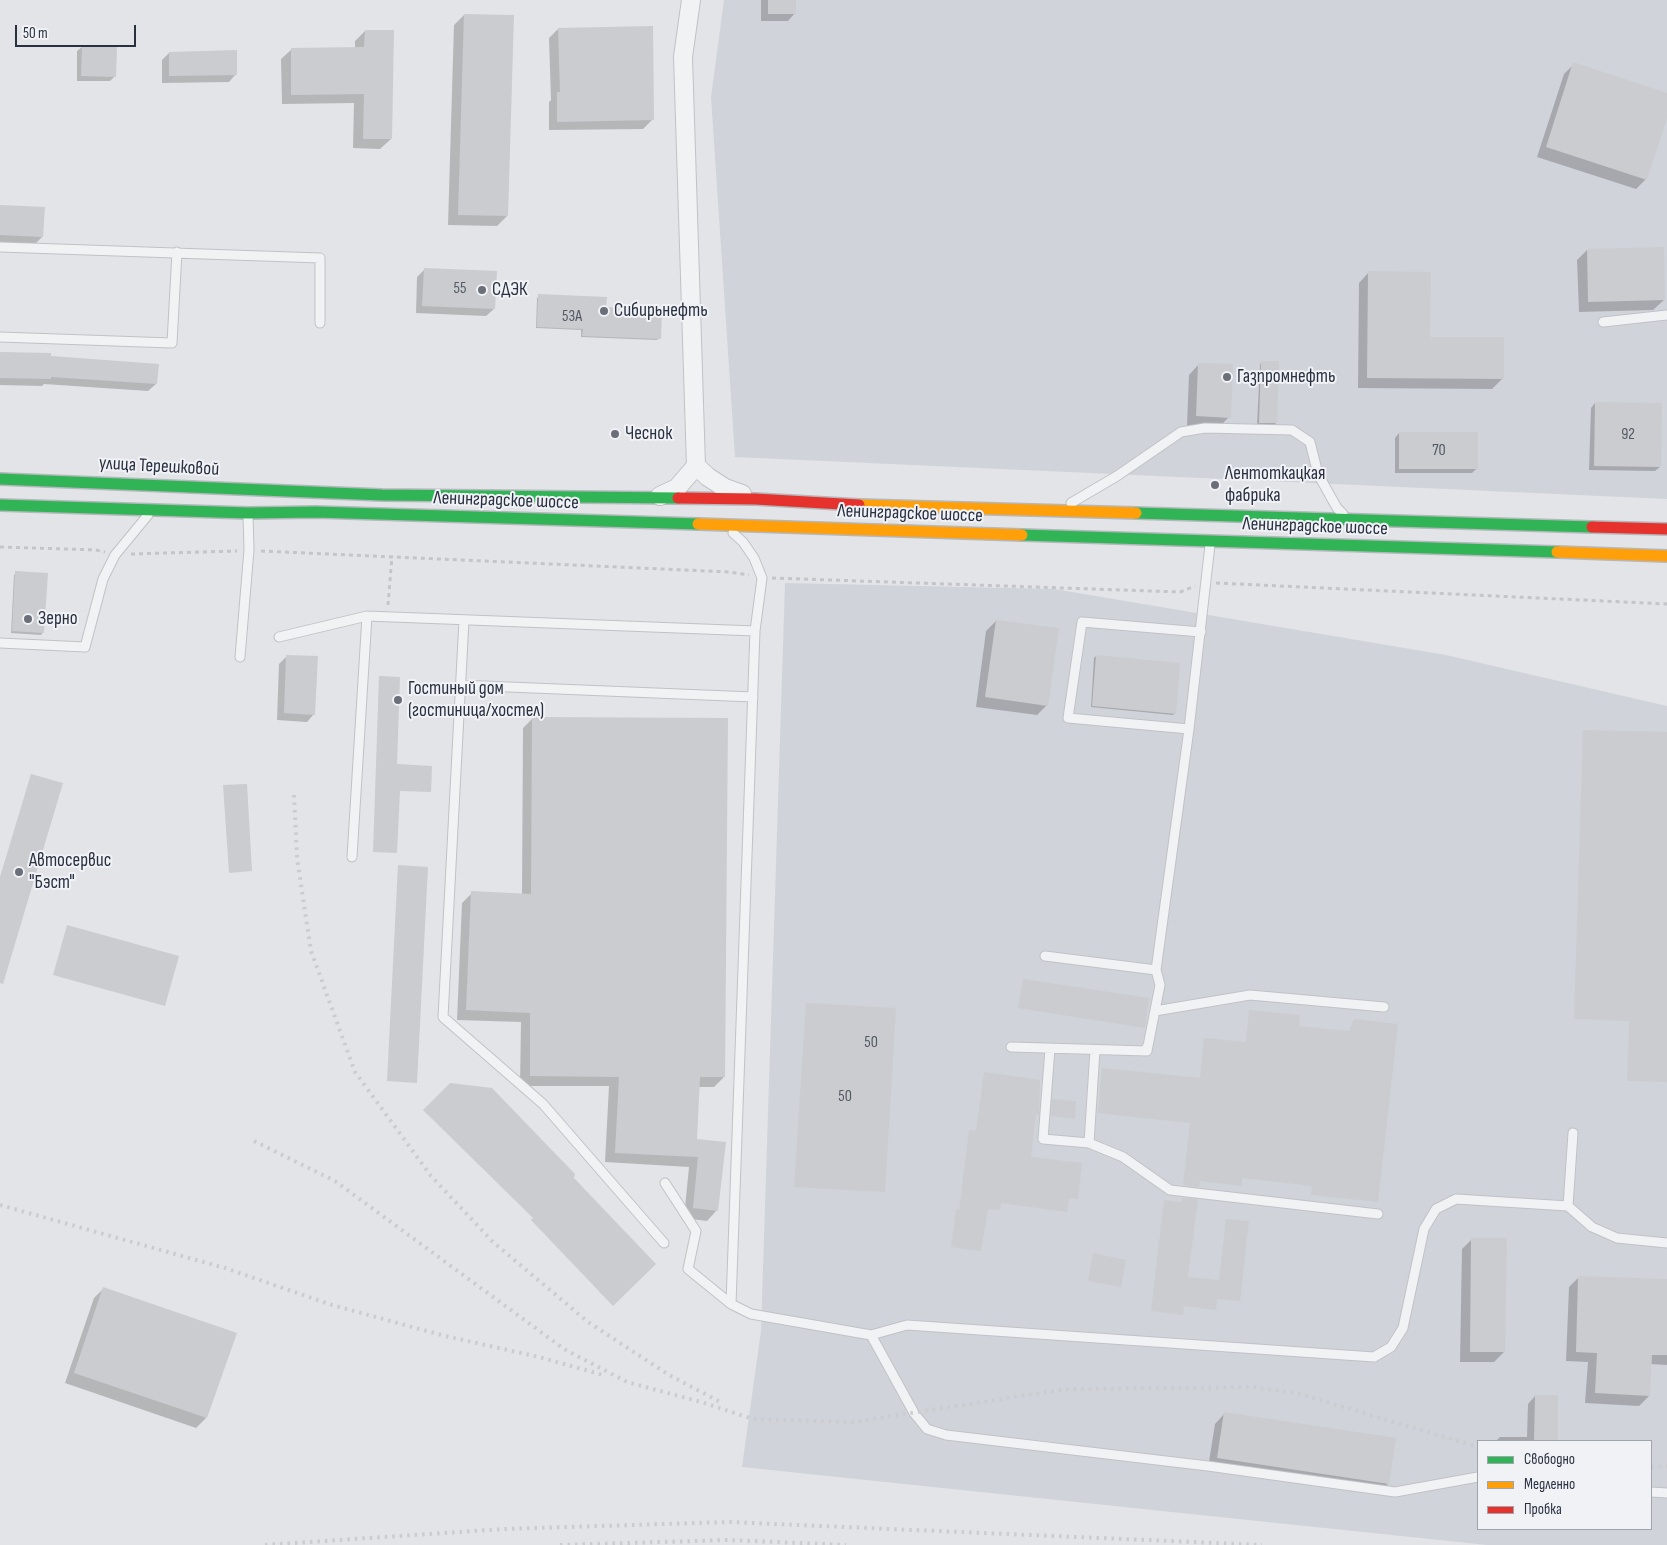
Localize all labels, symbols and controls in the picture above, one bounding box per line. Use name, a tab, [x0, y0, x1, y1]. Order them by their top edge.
scale bar	[18, 15, 139, 47]
text: 50 m	[23, 24, 48, 43]
house number: 55	[454, 279, 466, 299]
place label: СДЭК	[492, 279, 528, 301]
marker: СДЭК	[476, 284, 488, 296]
place label: Сибирьнефть	[614, 300, 708, 322]
marker: Сибирьнефть	[598, 305, 610, 317]
house number: 53А	[562, 307, 582, 327]
place label: Газпромнефть	[1237, 366, 1336, 388]
marker: Газпромнефть	[1221, 371, 1233, 383]
place label: Чеснок	[625, 423, 672, 445]
house number: 92	[1621, 425, 1635, 445]
marker: Чеснок	[609, 428, 621, 440]
house number: 70	[1432, 441, 1446, 461]
street label: улица Терешковой	[98, 452, 220, 482]
place label: Лентоткацкая фабрика	[1225, 463, 1325, 507]
marker: Лентоткацкая фабрика	[1209, 479, 1221, 491]
street label: Ленинградское шоссе	[433, 487, 579, 515]
street label: Ленинградское шоссе	[837, 500, 983, 528]
street label: Ленинградское шоссе	[1242, 513, 1388, 541]
place label: Зерно	[38, 608, 78, 630]
marker: Зерно	[22, 613, 34, 625]
place label: Гостиный дом (гостиница/хостел)	[408, 678, 544, 722]
marker: Гостиный дом (гостиница/хостел)	[392, 694, 404, 706]
place label: Автосервис "Бэст"	[29, 850, 111, 894]
marker: Автосервис "Бэст"	[13, 866, 25, 878]
house number: 50	[864, 1033, 878, 1053]
house number: 50	[838, 1087, 852, 1107]
legend	[1477, 1440, 1652, 1530]
text: Свободно	[1524, 1450, 1575, 1469]
text: Медленно	[1524, 1475, 1575, 1494]
text: Пробка	[1524, 1500, 1562, 1519]

